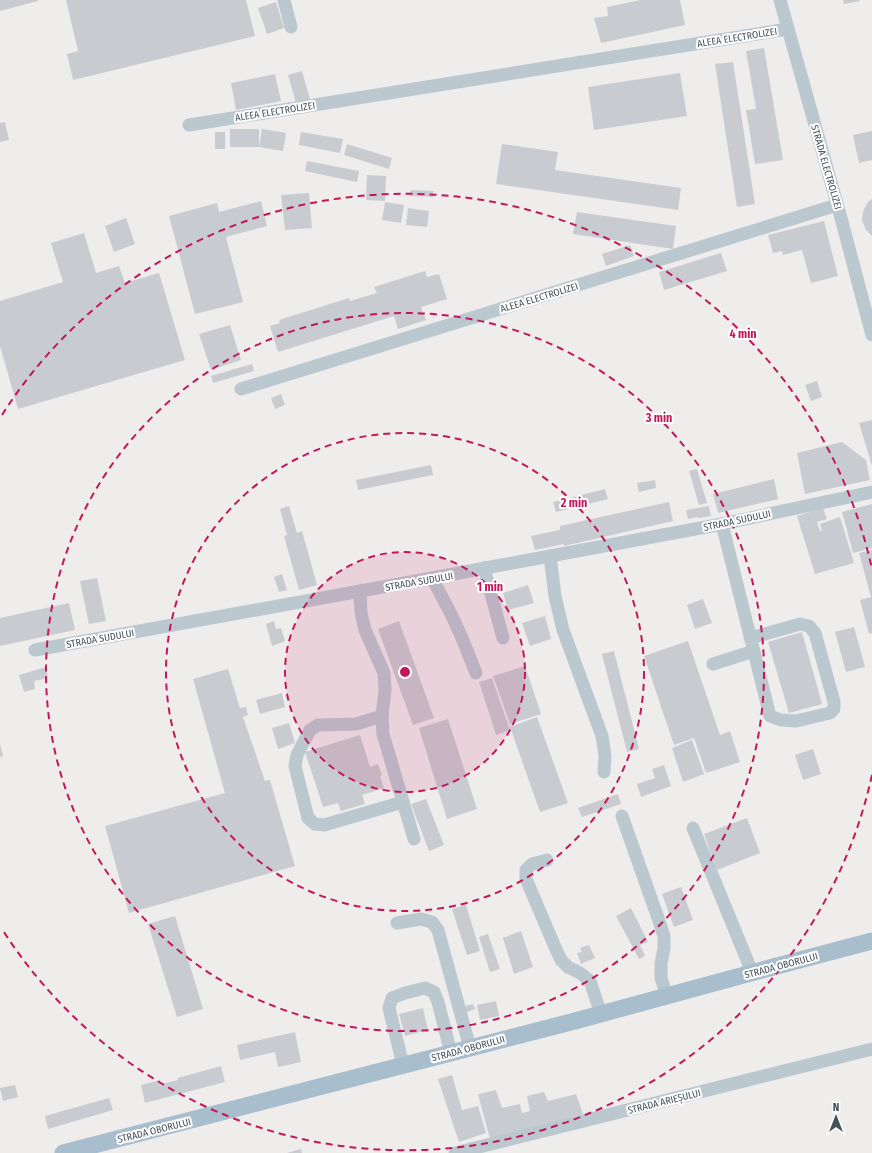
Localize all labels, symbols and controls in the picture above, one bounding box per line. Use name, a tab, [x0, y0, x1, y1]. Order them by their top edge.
street label: ALEEA ELECTROLIZEI	[696, 26, 778, 50]
street label: ALEEA ELECTROLIZEI	[234, 100, 316, 124]
street label: STRADA ELECTROLIZEI	[808, 124, 844, 211]
street label: ALEEA ELECTROLIZEI	[499, 280, 580, 315]
text: 4 min	[729, 327, 757, 341]
text: 3 min	[645, 411, 672, 425]
text: 2 min	[560, 496, 587, 510]
street label: STRADA SUDULUI	[702, 508, 772, 534]
street label: STRADA SUDULUI	[384, 570, 454, 594]
text: 1 min	[477, 580, 503, 594]
street label: STRADA SUDULUI	[65, 627, 135, 651]
centre of rings	[398, 665, 412, 679]
street label: STRADA OBORULUI	[743, 950, 819, 982]
street label: STRADA OBORULUI	[430, 1033, 506, 1065]
street label: STRADA ARIEȘULUI	[626, 1087, 702, 1117]
north arrow	[816, 1097, 856, 1137]
text: N	[833, 1101, 839, 1114]
street label: STRADA OBORULUI	[116, 1116, 192, 1146]

